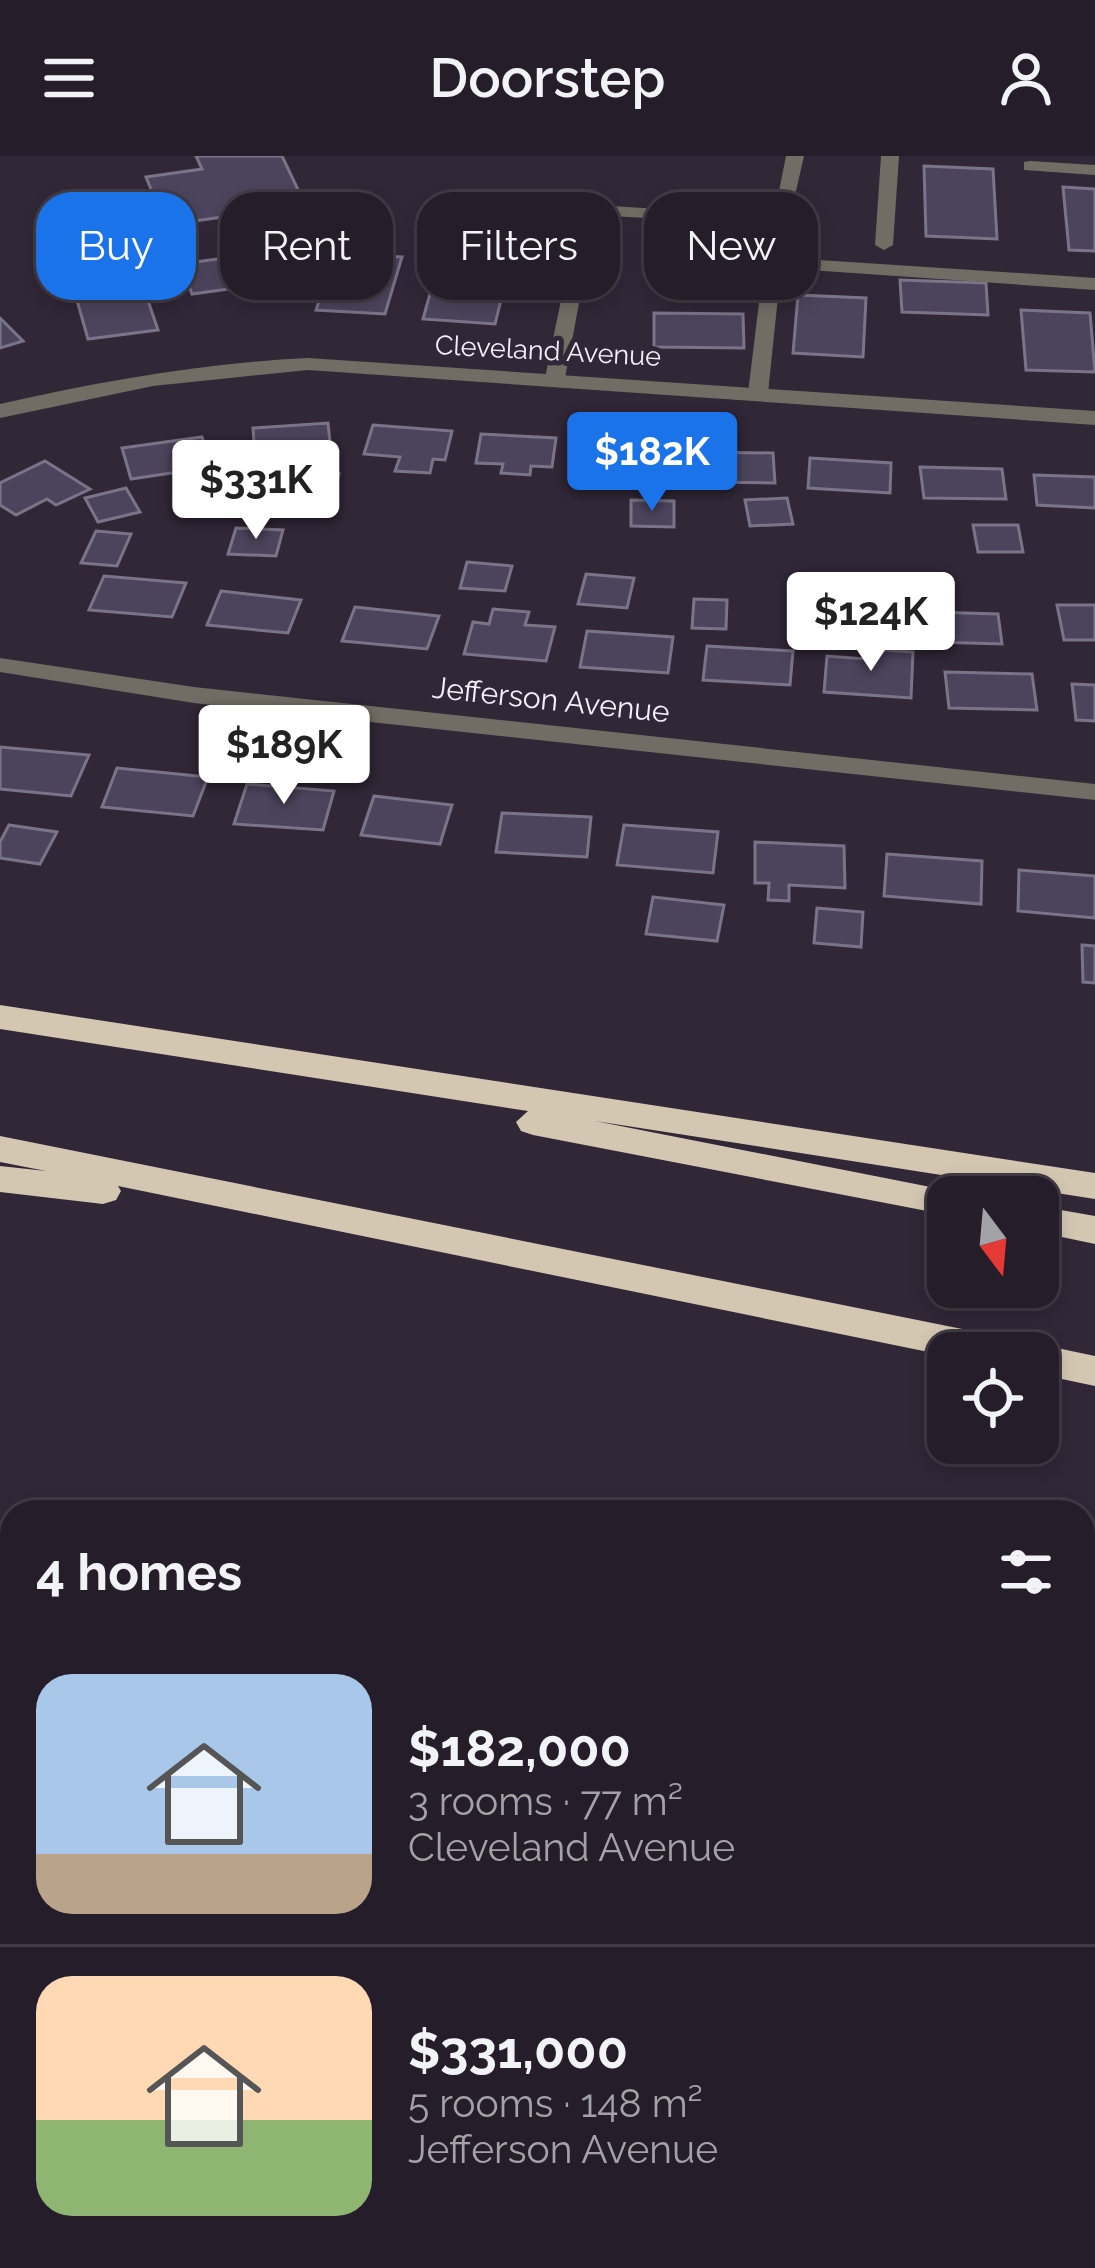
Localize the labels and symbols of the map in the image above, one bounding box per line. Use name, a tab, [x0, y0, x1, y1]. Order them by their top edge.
street label: Cleveland Avenue	[434, 329, 662, 372]
pin: $182K	[568, 412, 736, 514]
pin: $331K	[172, 440, 340, 542]
pin: $124K	[787, 572, 955, 674]
street label: Jefferson Avenue	[431, 670, 672, 729]
pin: $189K	[200, 705, 368, 807]
north arrow	[927, 1176, 1059, 1308]

